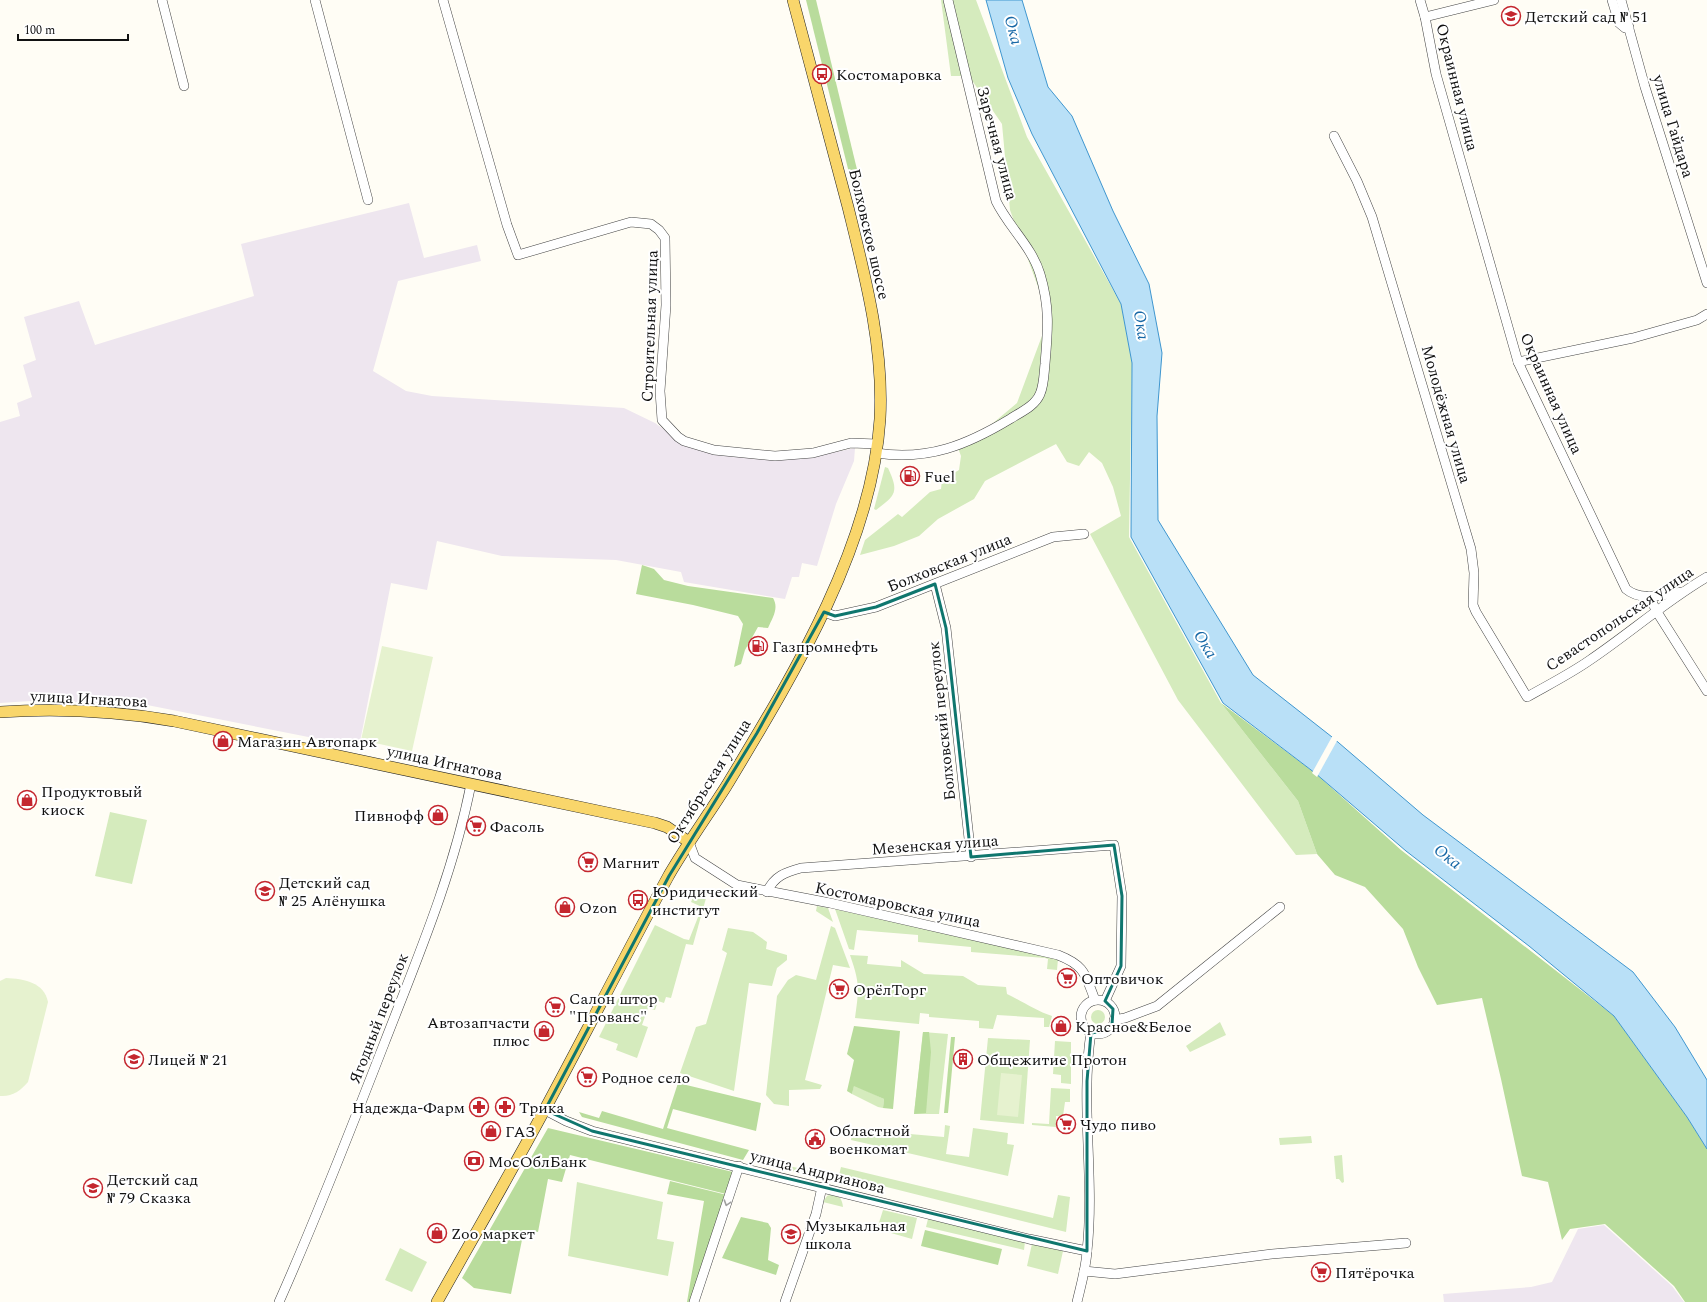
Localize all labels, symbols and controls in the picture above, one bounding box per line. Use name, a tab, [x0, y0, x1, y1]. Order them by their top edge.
school or university icon: Детский сад № 51	[1500, 5, 1522, 27]
place label: Детский сад № 51	[1525, 5, 1648, 29]
water label: Ока	[997, 13, 1030, 48]
scale bar	[18, 16, 128, 42]
text: 100 m	[24, 21, 55, 40]
street label: Окраинная улица	[1430, 21, 1485, 154]
bus stop icon: Костомаровка	[811, 63, 833, 85]
place label: Костомаровка	[836, 63, 942, 87]
street label: улица Гайдара	[1646, 71, 1700, 181]
street label: Заречная улица	[970, 84, 1024, 203]
street label: Болховское шоссе	[842, 166, 896, 302]
street label: Строительная улица	[635, 250, 665, 402]
water label: Ока	[1126, 309, 1156, 342]
street label: Окраинная улица	[1514, 329, 1589, 458]
street label: Молодёжная улица	[1415, 342, 1477, 486]
fuel station icon: Fuel	[899, 465, 921, 487]
place label: Fuel	[924, 465, 955, 489]
street label: Болховская улица	[884, 527, 1015, 599]
street label: Севастопольская улица	[1541, 560, 1699, 677]
water label: Ока	[1186, 625, 1224, 664]
fuel station icon: Газпромнефть	[747, 635, 769, 657]
place label: Газпромнефть	[772, 635, 878, 659]
street label: Болховский переулок	[922, 640, 962, 802]
street label: улица Игнатова	[29, 684, 148, 714]
street label: Октябрьская улица	[661, 714, 757, 849]
shop icon: Магазин Автопарк	[212, 730, 234, 752]
place label: Магазин Автопарк	[237, 730, 377, 754]
street label: улица Игнатова	[384, 739, 505, 787]
place label: Продуктовый киоск	[41, 780, 142, 822]
shop icon: Продуктовый киоск	[16, 789, 38, 811]
place label: Пивнофф	[354, 804, 424, 828]
shop icon: Пивнофф	[427, 804, 449, 826]
supermarket icon: Фасоль	[465, 815, 487, 837]
place label: Фасоль	[490, 815, 544, 839]
street label: Мезенская улица	[871, 829, 1000, 861]
water label: Ока	[1428, 837, 1467, 876]
supermarket icon: Магнит	[577, 851, 599, 873]
place label: Магнит	[602, 851, 660, 875]
place label: Детский сад № 25 Алёнушка	[279, 871, 386, 913]
street label: Костомаровская улица	[813, 876, 983, 934]
school or university icon: Детский сад № 25 Алёнушка	[254, 880, 276, 902]
place label: Юридический институт	[652, 880, 758, 922]
bus stop icon: Юридический институт	[627, 889, 649, 911]
shop icon: Ozon	[554, 896, 576, 918]
place label: Ozon	[579, 896, 617, 920]
street label: Ягодный переулок	[343, 949, 415, 1087]
supermarket icon: Оптовичок	[1056, 967, 1078, 989]
place label: Оптовичок	[1081, 967, 1164, 991]
supermarket icon: ОрёлТорг	[828, 978, 850, 1000]
place label: ОрёлТорг	[853, 978, 926, 1002]
place label: Салон штор "Прованс"	[569, 987, 658, 1029]
supermarket icon: Салон штор "Прованс"	[544, 996, 566, 1018]
place label: Автозапчасти плюс	[427, 1011, 530, 1053]
shop icon: Красное&Белое	[1050, 1015, 1072, 1037]
place label: Красное&Белое	[1075, 1015, 1192, 1039]
shop icon: Автозапчасти плюс	[533, 1020, 555, 1042]
school or university icon: Лицей № 21	[123, 1048, 145, 1070]
place label: Лицей № 21	[148, 1048, 228, 1072]
building icon: Общежитие Протон	[952, 1048, 974, 1070]
place label: Общежитие Протон	[977, 1048, 1127, 1072]
supermarket icon: Родное село	[576, 1066, 598, 1088]
place label: Родное село	[601, 1066, 690, 1090]
place label: Надежда-Фарм	[352, 1096, 465, 1120]
pharmacy icon: Надежда-Фарм	[468, 1096, 490, 1118]
pharmacy icon: Трика	[494, 1096, 516, 1118]
place label: Трика	[519, 1096, 565, 1120]
supermarket icon: Чудо пиво	[1055, 1113, 1077, 1135]
place label: Чудо пиво	[1080, 1113, 1156, 1137]
place label: Областной военкомат	[829, 1119, 910, 1161]
shop icon: ГАЗ	[480, 1120, 502, 1142]
place label: ГАЗ	[505, 1120, 535, 1144]
public building icon: Областной военкомат	[804, 1128, 826, 1150]
street label: улица Андрианова	[747, 1143, 888, 1200]
bank icon: МосОблБанк	[463, 1150, 485, 1172]
place label: МосОблБанк	[488, 1150, 587, 1174]
place label: Детский сад № 79 Сказка	[107, 1168, 198, 1210]
school or university icon: Детский сад № 79 Сказка	[82, 1177, 104, 1199]
one-way arrow	[723, 1200, 732, 1207]
place label: Музыкальная школа	[805, 1214, 906, 1256]
shop icon: Zoo маркет	[426, 1222, 448, 1244]
place label: Zoo маркет	[451, 1222, 535, 1246]
school or university icon: Музыкальная школа	[780, 1223, 802, 1245]
supermarket icon: Пятёрочка	[1310, 1261, 1332, 1283]
place label: Пятёрочка	[1335, 1261, 1415, 1285]

